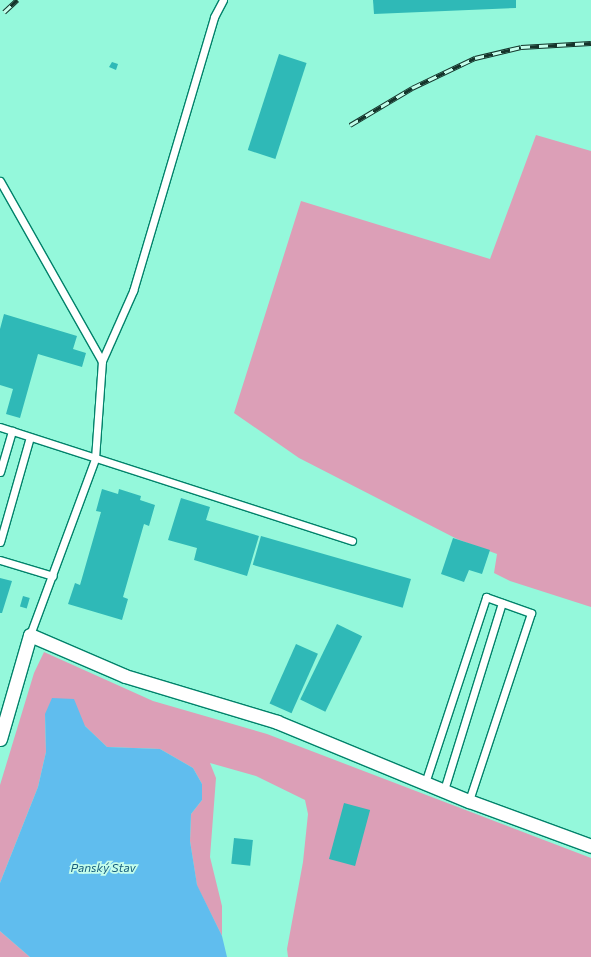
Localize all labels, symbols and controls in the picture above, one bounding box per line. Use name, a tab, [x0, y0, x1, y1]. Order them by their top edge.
water label: Panský Stav	[70, 861, 136, 875]

